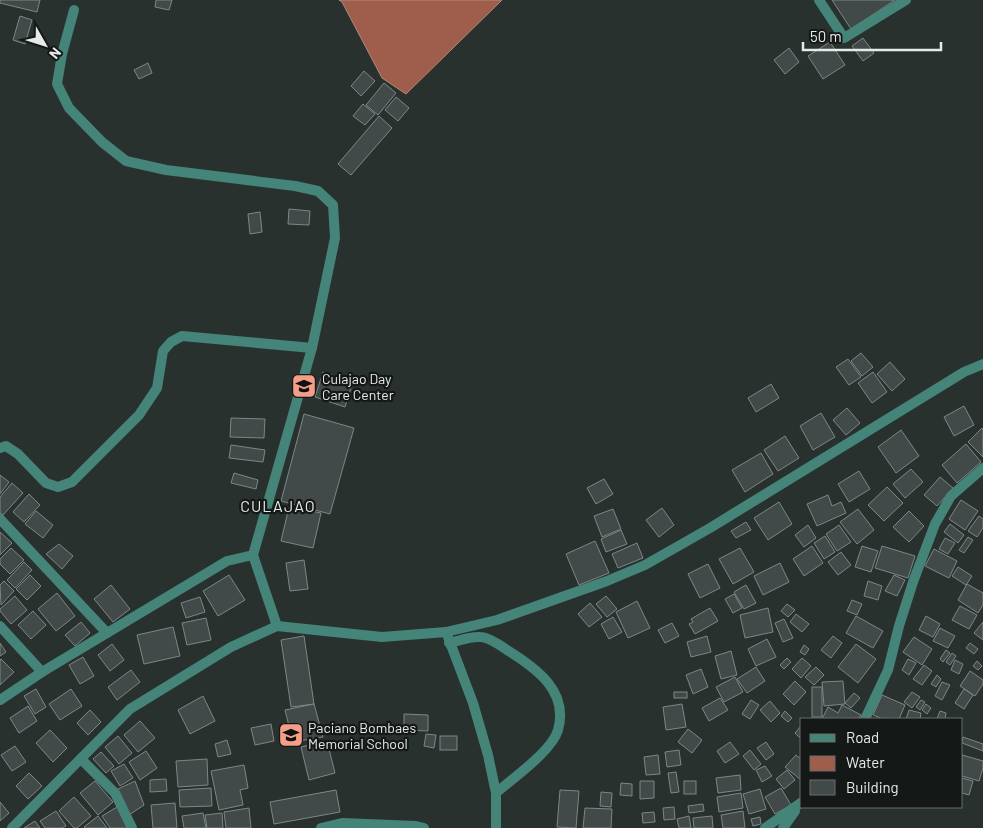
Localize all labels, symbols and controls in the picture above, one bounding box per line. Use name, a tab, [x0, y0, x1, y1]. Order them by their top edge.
north arrow	[20, 20, 70, 70]
scale bar	[803, 20, 940, 52]
text: 50 m	[810, 27, 842, 45]
text: N	[46, 45, 65, 62]
place label: Culajao Day Care Center	[322, 370, 394, 403]
school or university icon: Culajao Day Care Center	[291, 373, 317, 399]
district label: CULAJAO	[240, 496, 316, 515]
legend	[800, 718, 963, 808]
place label: Paciano Bombaes Memorial School	[308, 719, 416, 752]
school or university icon: Paciano Bombaes Memorial School	[278, 722, 304, 748]
text: Road	[846, 728, 879, 746]
text: Water	[846, 753, 885, 771]
text: Building	[846, 778, 899, 796]

